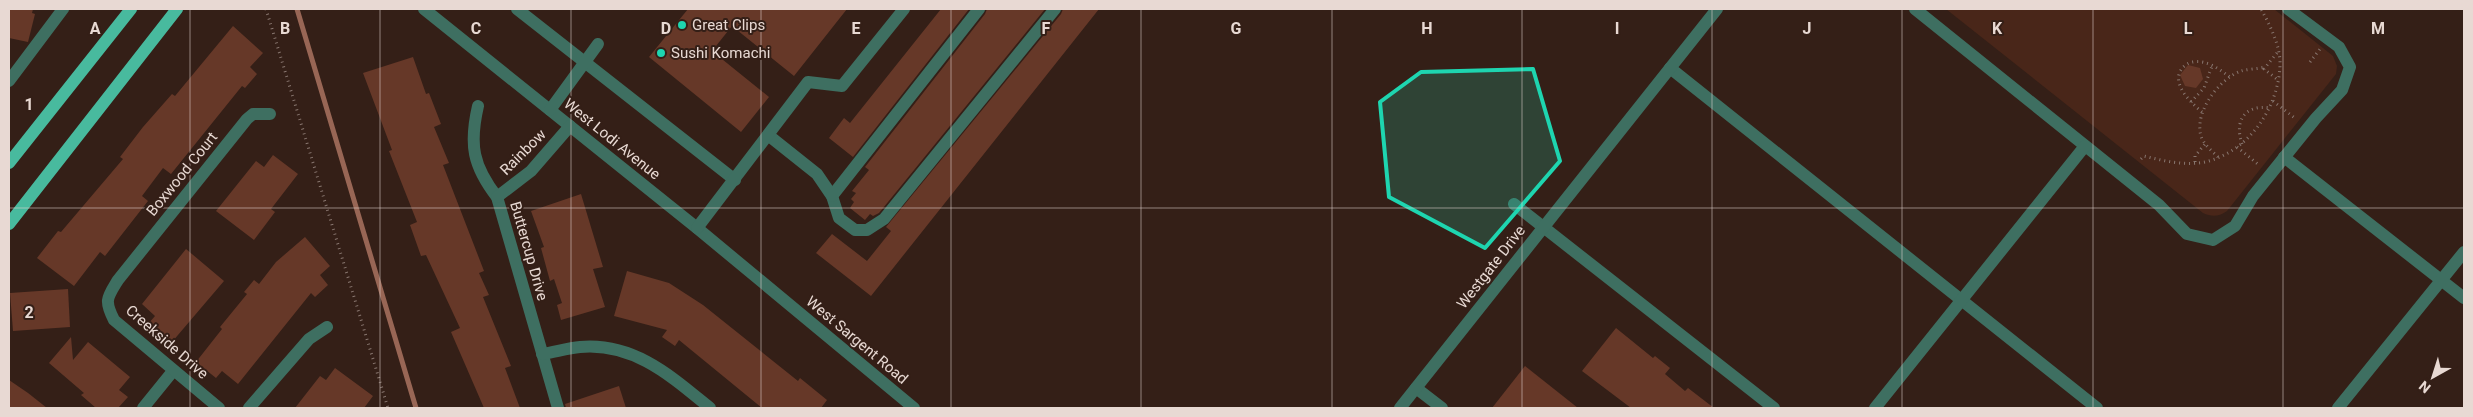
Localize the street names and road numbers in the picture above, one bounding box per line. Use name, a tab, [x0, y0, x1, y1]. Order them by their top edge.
street label: West Lodi Avenue	[560, 95, 664, 183]
street label: Rainbow	[496, 125, 550, 179]
street label: Boxwood Court	[143, 128, 221, 220]
street label: Buttercup Drive	[506, 199, 552, 303]
street label: Westgate Drive	[1453, 222, 1529, 312]
street label: West Sargent Road	[803, 292, 911, 388]
street label: Creekside Drive	[122, 301, 212, 383]

